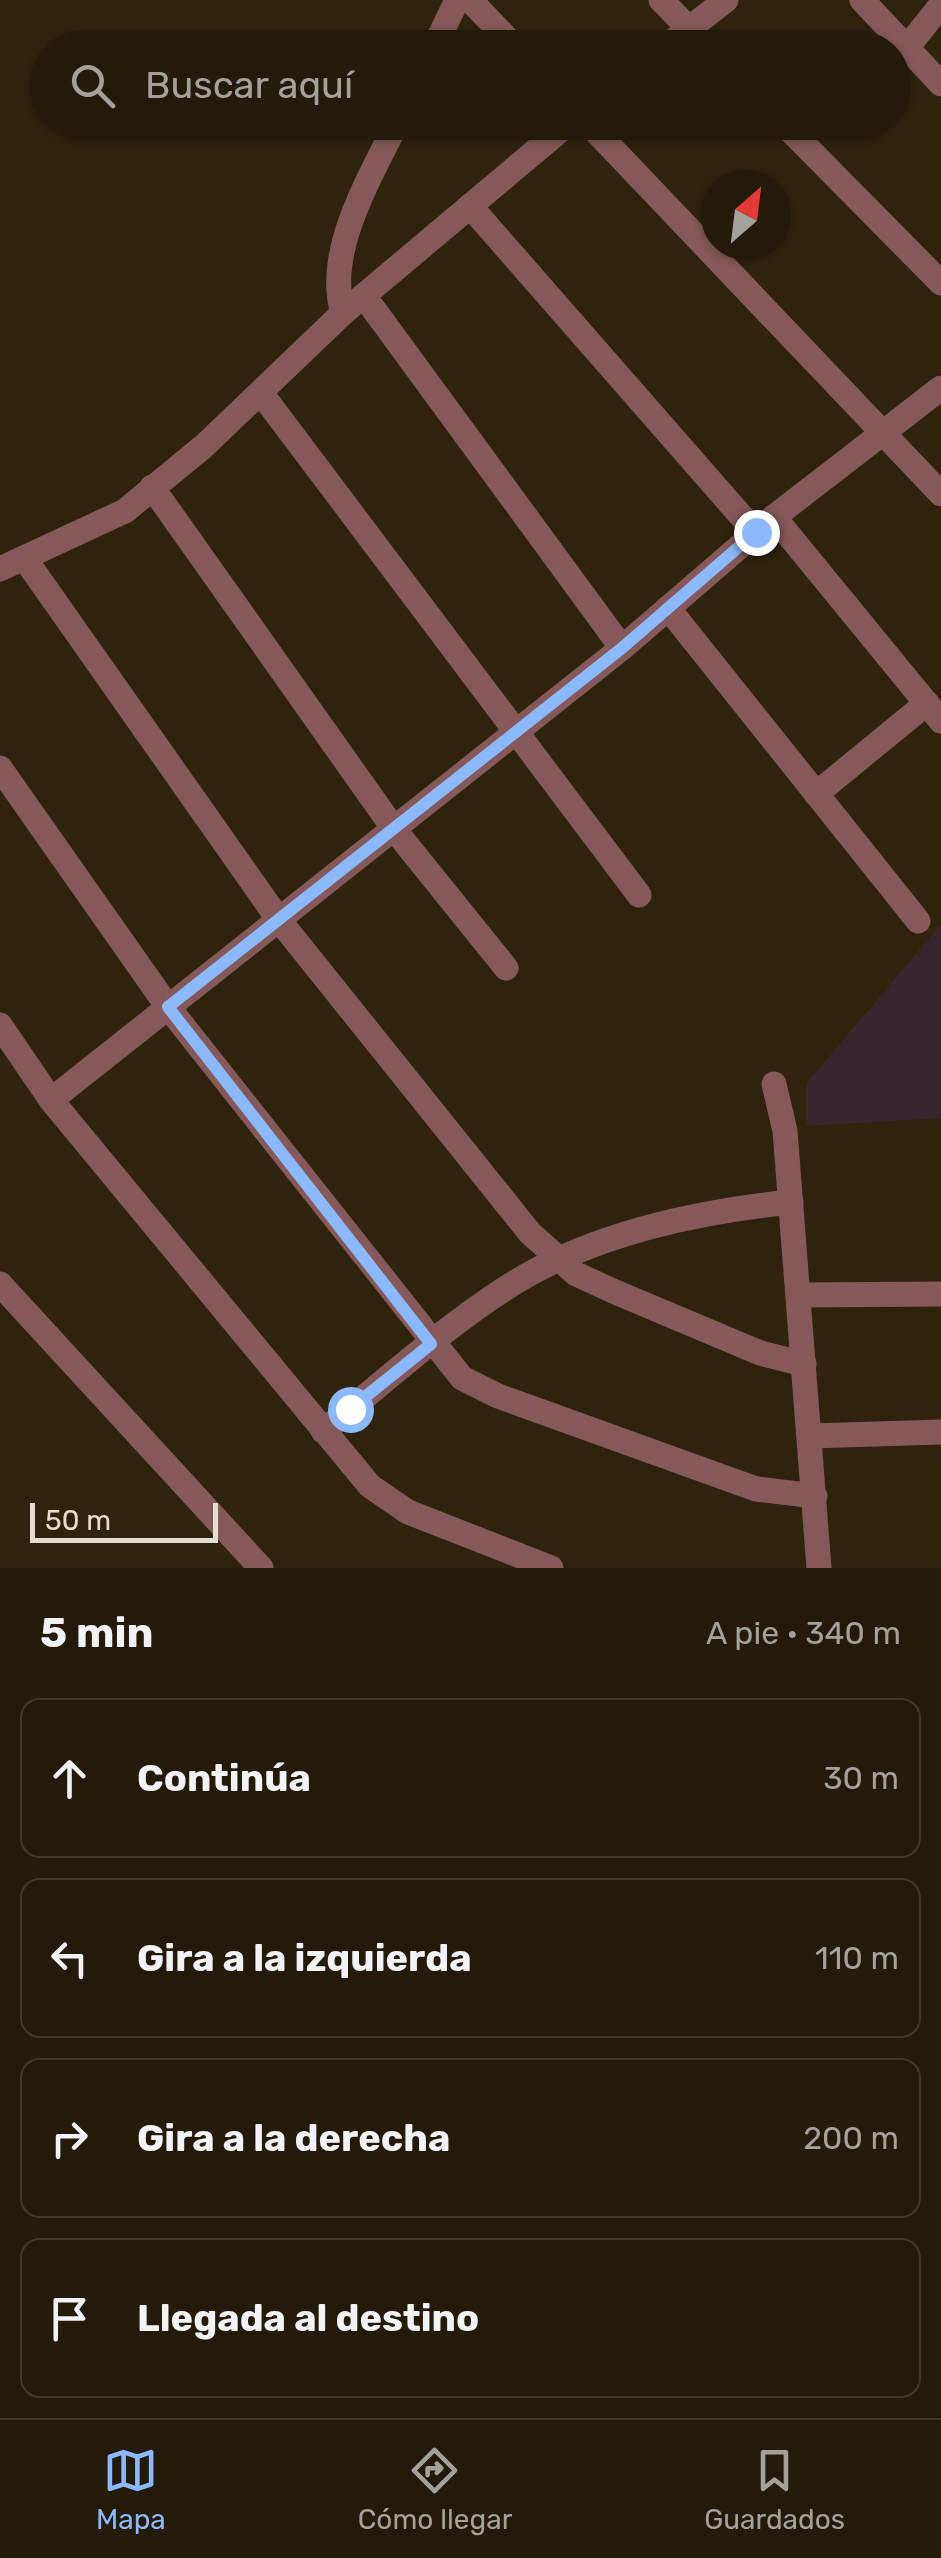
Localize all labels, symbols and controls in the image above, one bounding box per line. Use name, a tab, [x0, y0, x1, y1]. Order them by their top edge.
search box	[30, 30, 911, 140]
icon: search	[65, 58, 120, 113]
text: Buscar aquí	[145, 62, 353, 108]
north arrow	[701, 170, 791, 260]
route end	[734, 510, 780, 556]
route start	[328, 1387, 374, 1433]
scale bar	[30, 1498, 218, 1542]
text: 50 m	[45, 1504, 111, 1537]
text: 5 min	[40, 1608, 154, 1658]
text: A pie · 340 m	[706, 1614, 901, 1652]
icon: ahead	[42, 1751, 97, 1806]
text: Continúa	[137, 1755, 311, 1801]
text: 30 m	[823, 1759, 899, 1797]
icon: left	[42, 1931, 97, 1986]
text: Gira a la izquierda	[137, 1935, 472, 1981]
text: 110 m	[815, 1939, 899, 1977]
icon: right	[42, 2111, 97, 2166]
text: Gira a la derecha	[137, 2115, 450, 2161]
text: 200 m	[803, 2119, 899, 2157]
icon: arrive	[42, 2291, 97, 2346]
text: Llegada al destino	[137, 2295, 479, 2341]
tab: Mapa	[96, 2443, 166, 2536]
tab: Cómo llegar	[358, 2443, 512, 2536]
tab: Guardados	[704, 2443, 845, 2536]

